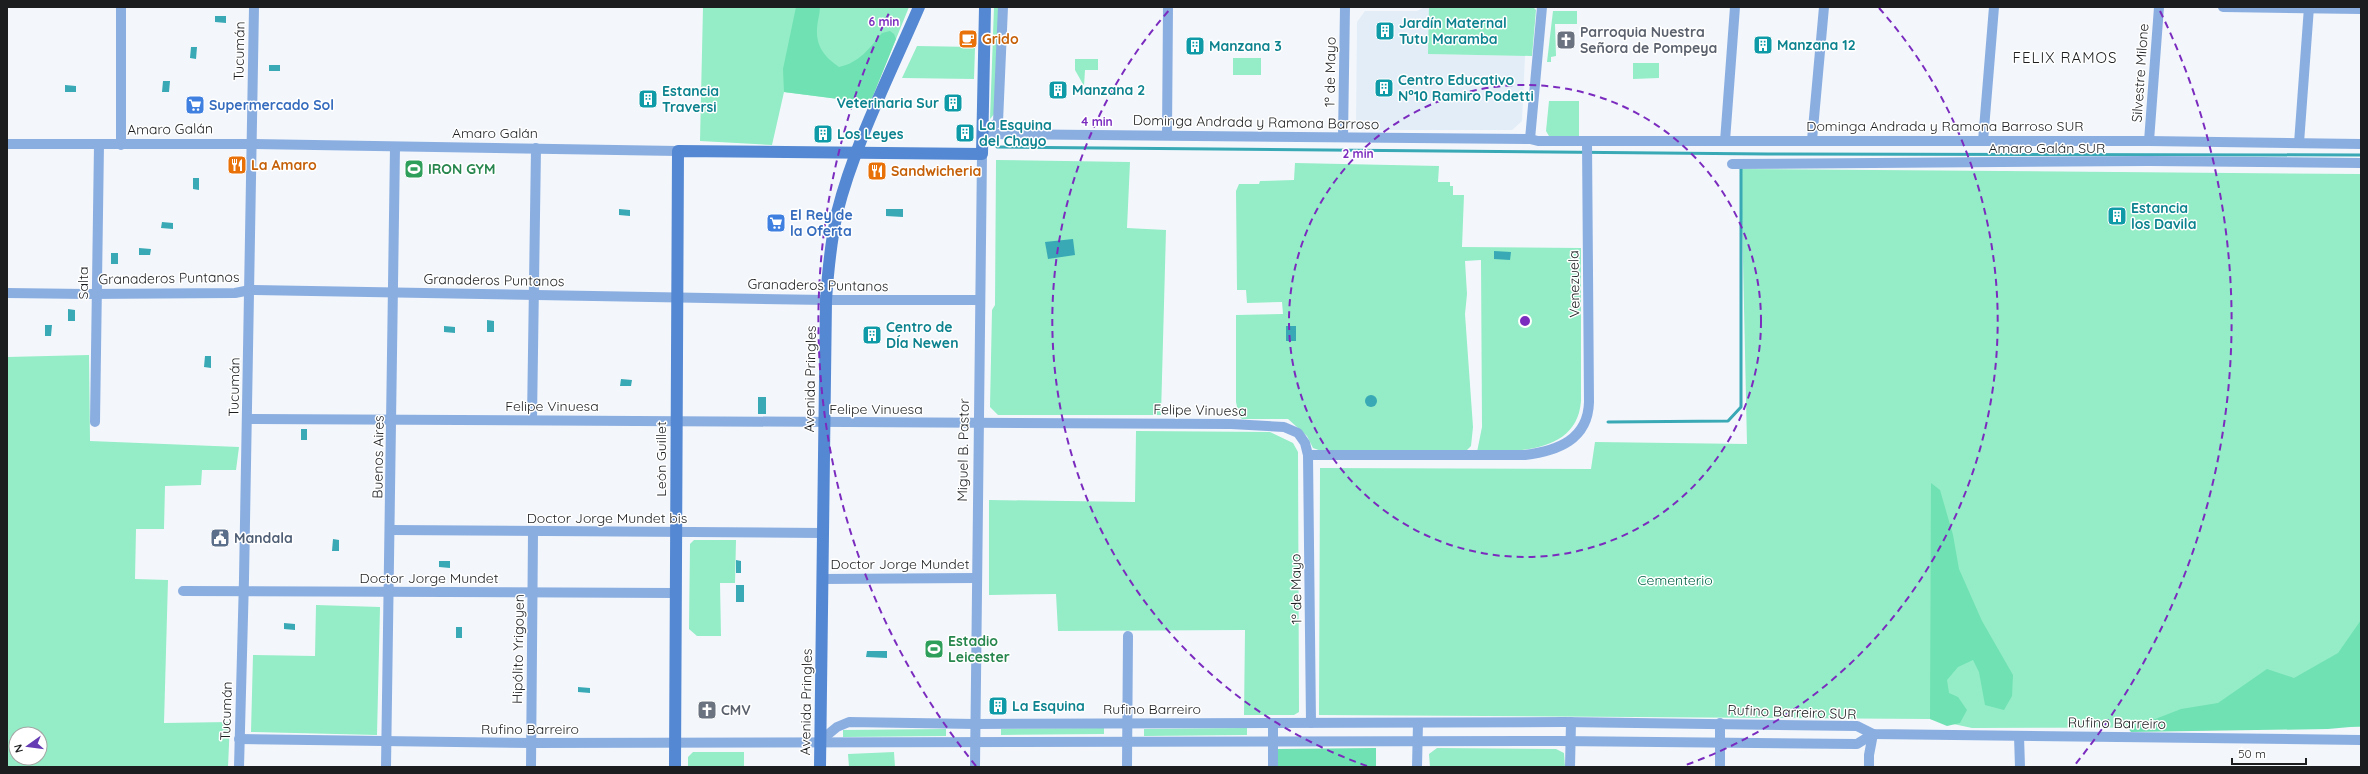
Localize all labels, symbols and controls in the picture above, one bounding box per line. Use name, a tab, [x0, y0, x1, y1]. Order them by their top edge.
text: 6 min	[868, 14, 900, 29]
place label: Jardín Maternal Tutu Maramba	[1399, 14, 1507, 48]
building icon: Jardín Maternal Tutu Maramba	[1374, 20, 1396, 42]
street label: Tucumán	[229, 21, 249, 81]
place label: Parroquia Nuestra Señora de Pompeya	[1580, 23, 1717, 57]
street label: Silvestre Milone	[2128, 23, 2152, 123]
cafe icon: Grido	[957, 28, 979, 50]
church icon: Parroquia Nuestra Señora de Pompeya	[1555, 29, 1577, 51]
place label: Grido	[982, 30, 1019, 48]
building icon: Manzana 12	[1752, 34, 1774, 56]
building icon: Manzana 3	[1184, 35, 1206, 57]
place label: Manzana 12	[1777, 36, 1856, 54]
place label: Manzana 3	[1209, 37, 1282, 55]
street label: 1º de Mayo	[1320, 37, 1340, 107]
district label: FELIX RAMOS	[2012, 48, 2118, 67]
place label: Centro Educativo N°10 Ramiro Podetti	[1398, 71, 1534, 105]
building icon: Centro Educativo N°10 Ramiro Podetti	[1373, 77, 1395, 99]
building icon: Manzana 2	[1047, 79, 1069, 101]
place label: Manzana 2	[1072, 81, 1145, 99]
place label: Estancia Traversi	[662, 82, 719, 116]
building icon: Estancia Traversi	[637, 88, 659, 110]
building icon: Veterinaria Sur	[942, 92, 964, 114]
supermarket icon: Supermercado Sol	[184, 94, 206, 116]
place label: Veterinaria Sur	[836, 94, 939, 112]
place label: Supermercado Sol	[209, 96, 334, 114]
street label: Dominga Andrada y Ramona Barroso	[1133, 111, 1379, 133]
text: 4 min	[1081, 114, 1113, 129]
place label: La Esquina del Chayo	[979, 116, 1052, 150]
street label: Dominga Andrada y Ramona Barroso SUR	[1806, 117, 2084, 135]
street label: Amaro Galán	[127, 119, 213, 139]
building icon: La Esquina del Chayo	[954, 122, 976, 144]
building icon: Los Leyes	[812, 123, 834, 145]
street label: Amaro Galán	[452, 124, 538, 142]
place label: Los Leyes	[837, 125, 904, 143]
street label: Amaro Galán SUR	[1989, 139, 2105, 157]
text: 2 min	[1342, 146, 1374, 161]
restaurant icon: La Amaro	[226, 154, 248, 176]
place label: La Amaro	[251, 156, 317, 174]
sports icon: IRON GYM	[403, 158, 425, 180]
place label: IRON GYM	[428, 160, 495, 178]
restaurant icon: Sandwicheria	[866, 160, 888, 182]
place label: Sandwicheria	[891, 162, 981, 180]
place label: Estancia los Davila	[2131, 199, 2196, 233]
building icon: Estancia los Davila	[2106, 205, 2128, 227]
place label: El Rey de la Oferta	[790, 206, 853, 240]
supermarket icon: El Rey de la Oferta	[765, 212, 787, 234]
street label: Venezuela	[1564, 250, 1584, 318]
street label: Salta	[74, 267, 92, 299]
street label: Granaderos Puntanos	[98, 268, 240, 288]
street label: Granaderos Puntanos	[423, 270, 565, 290]
street label: Granaderos Puntanos	[747, 275, 889, 295]
centre of rings	[1518, 314, 1532, 328]
place label: Centro de DÍa Newen	[886, 318, 958, 352]
building icon: Centro de DÍa Newen	[861, 324, 883, 346]
street label: Avenida Pringles	[800, 325, 820, 433]
street label: Tucumán	[224, 357, 244, 417]
street label: Felipe Vinuesa	[505, 397, 599, 415]
street label: Miguel B. Pastor	[953, 398, 973, 502]
street label: Felipe Vinuesa	[829, 400, 923, 418]
street label: Felipe Vinuesa	[1153, 400, 1247, 420]
street label: Buenos Aires	[368, 415, 388, 499]
street label: León Guillet	[652, 421, 670, 497]
street label: Doctor Jorge Mundet bis	[527, 509, 687, 527]
public building icon: Mandala	[209, 527, 231, 549]
place label: Mandala	[234, 529, 293, 547]
street label: 1º de Mayo	[1286, 554, 1306, 624]
street label: Doctor Jorge Mundet	[831, 555, 970, 573]
street label: Doctor Jorge Mundet	[360, 569, 499, 587]
park label: Cementerio	[1637, 571, 1713, 589]
street label: Hipólito Yrigoyen	[508, 594, 528, 704]
place label: Estadio Leicester	[948, 632, 1010, 666]
sports icon: Estadio Leicester	[923, 638, 945, 660]
street label: Avenida Pringles	[796, 648, 816, 756]
street label: Tucumán	[216, 681, 236, 741]
building icon: La Esquina	[987, 695, 1009, 717]
place label: La Esquina	[1012, 697, 1085, 715]
church icon: CMV	[696, 699, 718, 721]
street label: Rufino Barreiro	[1103, 700, 1201, 718]
place label: CMV	[721, 701, 751, 719]
street label: Rufino Barreiro SUR	[1727, 701, 1857, 723]
street label: Rufino Barreiro	[2068, 713, 2166, 733]
street label: Rufino Barreiro	[481, 720, 579, 738]
north arrow	[8, 726, 48, 766]
scale bar	[2232, 740, 2306, 766]
text: N	[11, 743, 26, 754]
text: 50 m	[2238, 746, 2266, 761]

